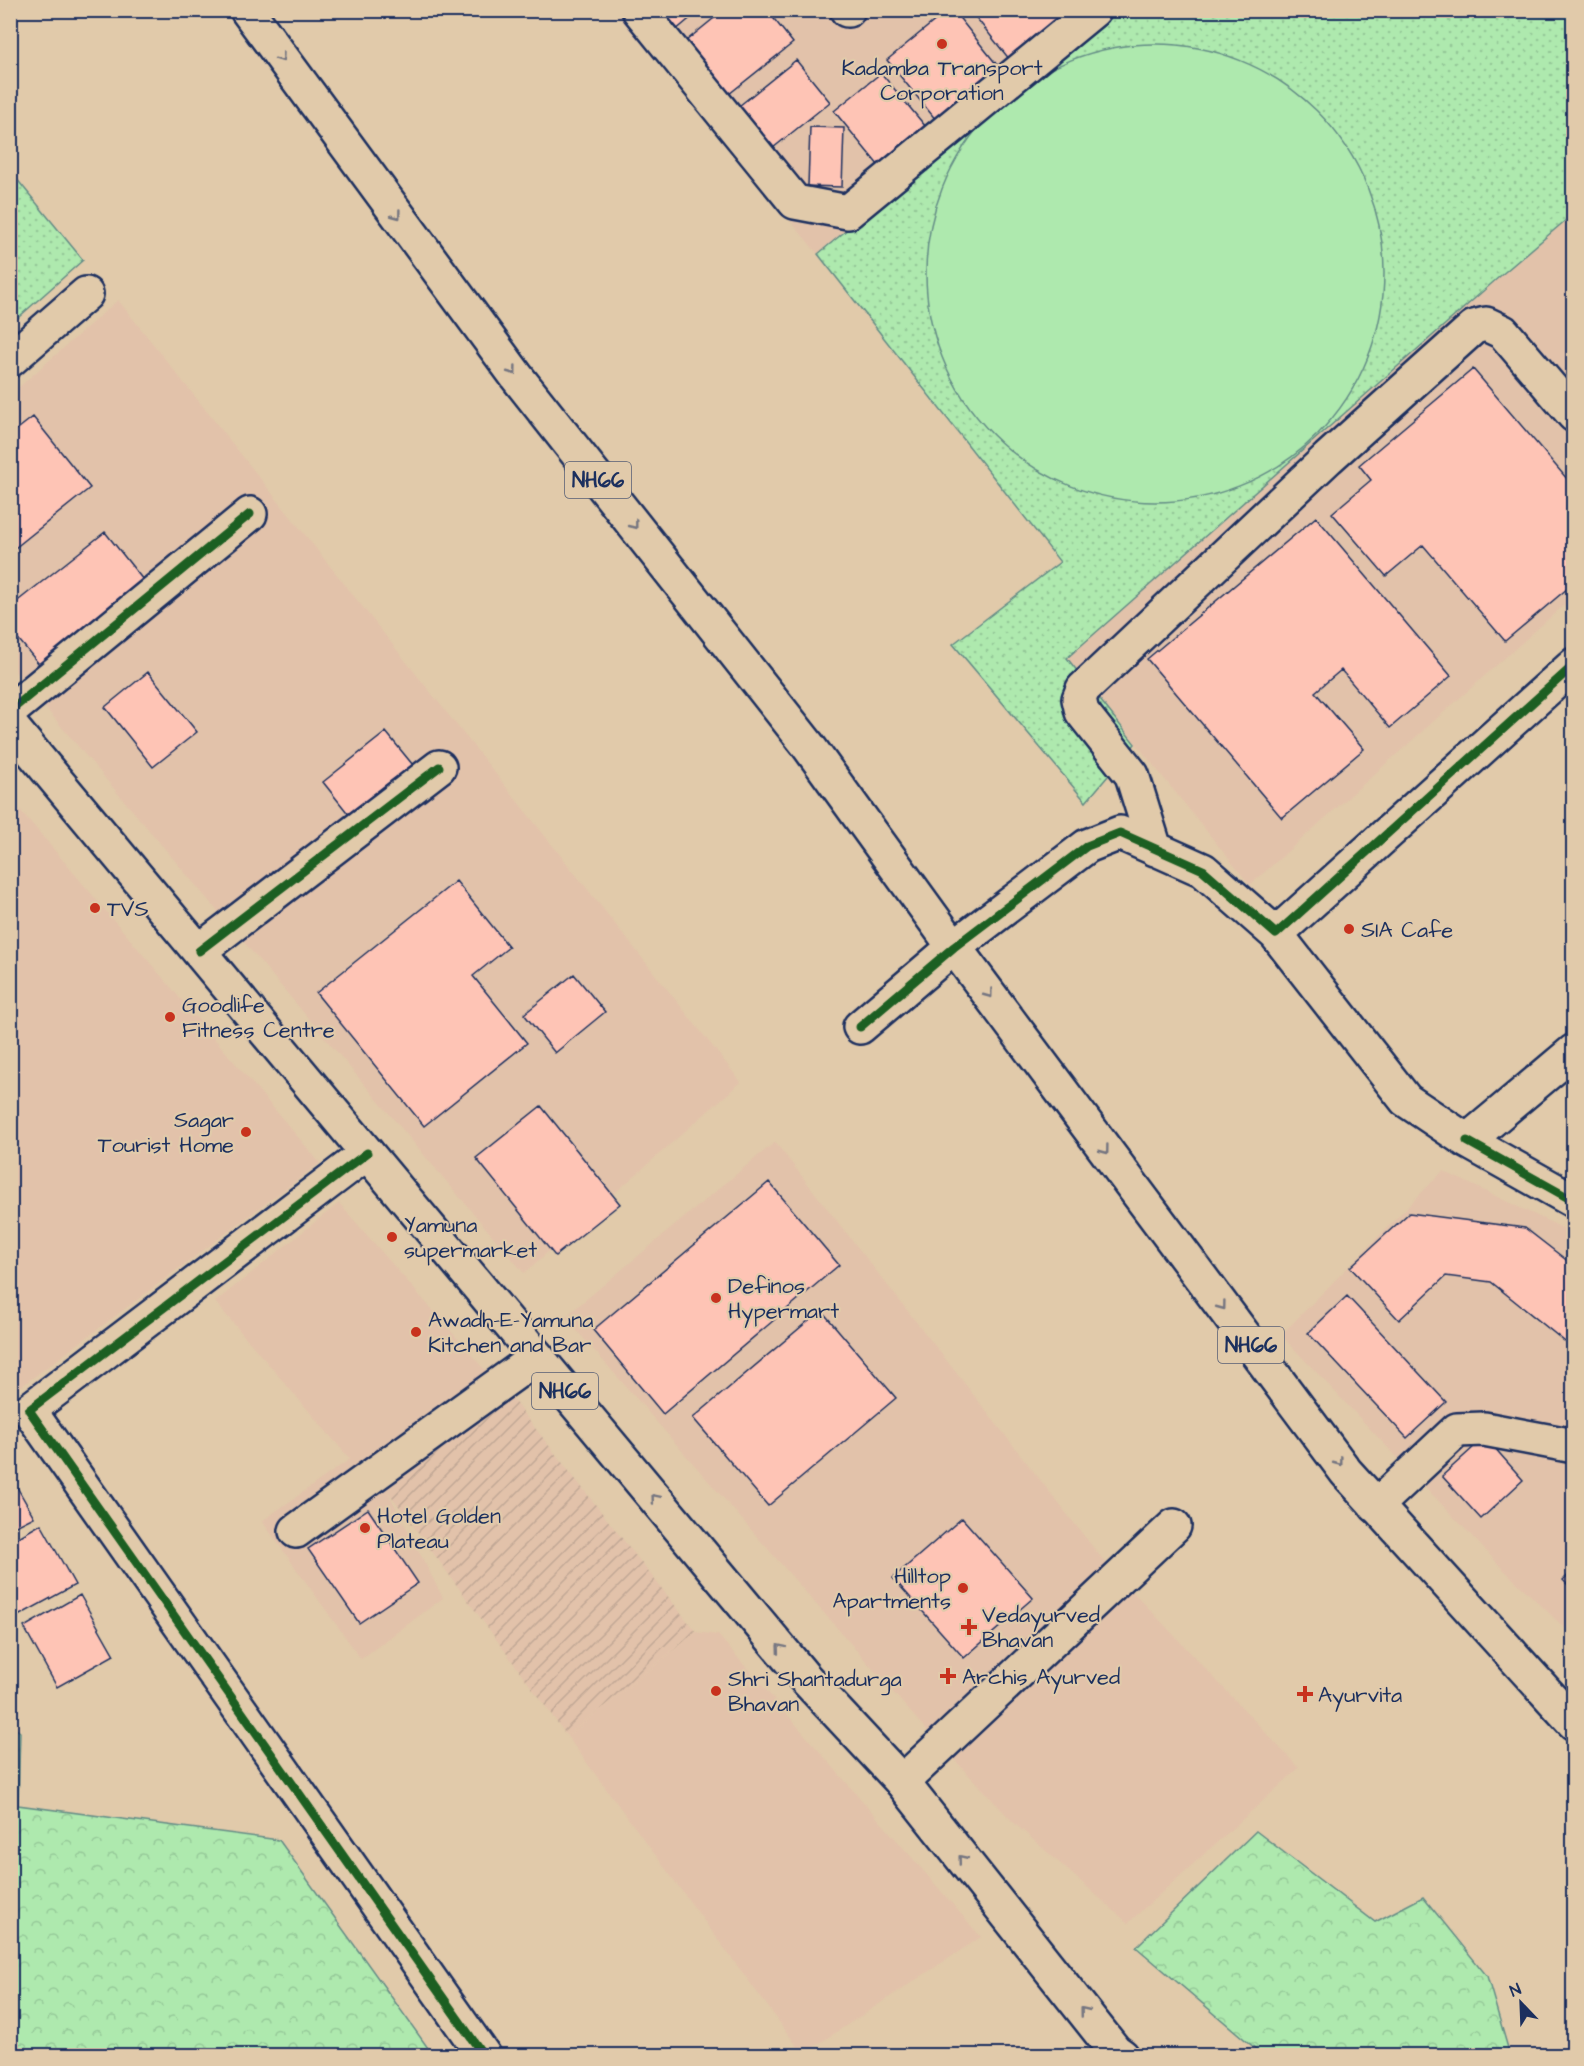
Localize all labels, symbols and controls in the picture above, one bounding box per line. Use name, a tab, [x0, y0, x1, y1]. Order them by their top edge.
marker: Kadamba Transport Corporation	[935, 37, 949, 51]
one-way arrow	[274, 51, 285, 62]
place label: Kadamba Transport Corporation	[841, 53, 1043, 109]
one-way arrow	[390, 208, 401, 219]
one-way arrow	[506, 365, 517, 376]
road number: NH66	[565, 462, 631, 498]
one-way arrow	[626, 518, 637, 529]
place label: TVS	[107, 894, 149, 925]
marker: TVS	[88, 901, 102, 915]
place label: SIA Cafe	[1361, 915, 1453, 946]
marker: SIA Cafe	[1342, 922, 1356, 936]
one-way arrow	[981, 987, 992, 998]
place label: Goodlife Fitness Centre	[182, 990, 335, 1046]
marker: Goodlife Fitness Centre	[163, 1010, 177, 1024]
place label: Sagar Tourist Home	[98, 1105, 234, 1161]
marker: Sagar Tourist Home	[239, 1125, 253, 1139]
one-way arrow	[1098, 1143, 1109, 1154]
place label: Yamuna supermarket	[404, 1210, 537, 1266]
marker: Yamuna supermarket	[385, 1230, 399, 1244]
place label: Definos Hypermart	[728, 1271, 839, 1328]
marker: Definos Hypermart	[709, 1291, 723, 1305]
one-way arrow	[1215, 1300, 1226, 1311]
place label: Awadh-E-Yamuna Kitchen and Bar	[428, 1305, 593, 1361]
marker: Awadh-E-Yamuna Kitchen and Bar	[409, 1325, 423, 1339]
road number: NH66	[1218, 1327, 1284, 1363]
road number: NH66	[532, 1373, 598, 1409]
one-way arrow	[1331, 1456, 1342, 1467]
one-way arrow	[651, 1494, 662, 1505]
place label: Hotel Golden Plateau	[377, 1501, 501, 1557]
marker: Hotel Golden Plateau	[358, 1521, 372, 1535]
place label: Hilltop Apartments	[832, 1561, 951, 1617]
marker: Hilltop Apartments	[956, 1581, 970, 1595]
place label: Vedayurved Bhavan	[982, 1600, 1100, 1656]
marker: Vedayurved Bhavan	[960, 1618, 978, 1636]
one-way arrow	[776, 1644, 787, 1655]
place label: Archis Ayurved	[962, 1662, 1120, 1694]
place label: Shri Shantadurga Bhavan	[728, 1664, 902, 1720]
marker: Archis Ayurved	[939, 1667, 957, 1685]
place label: Ayurvita	[1318, 1680, 1402, 1712]
marker: Shri Shantadurga Bhavan	[709, 1684, 723, 1698]
marker: Ayurvita	[1296, 1685, 1314, 1703]
one-way arrow	[959, 1854, 970, 1865]
north arrow	[1491, 1973, 1551, 2033]
text: N	[1507, 1978, 1524, 2002]
one-way arrow	[1080, 2007, 1091, 2018]

